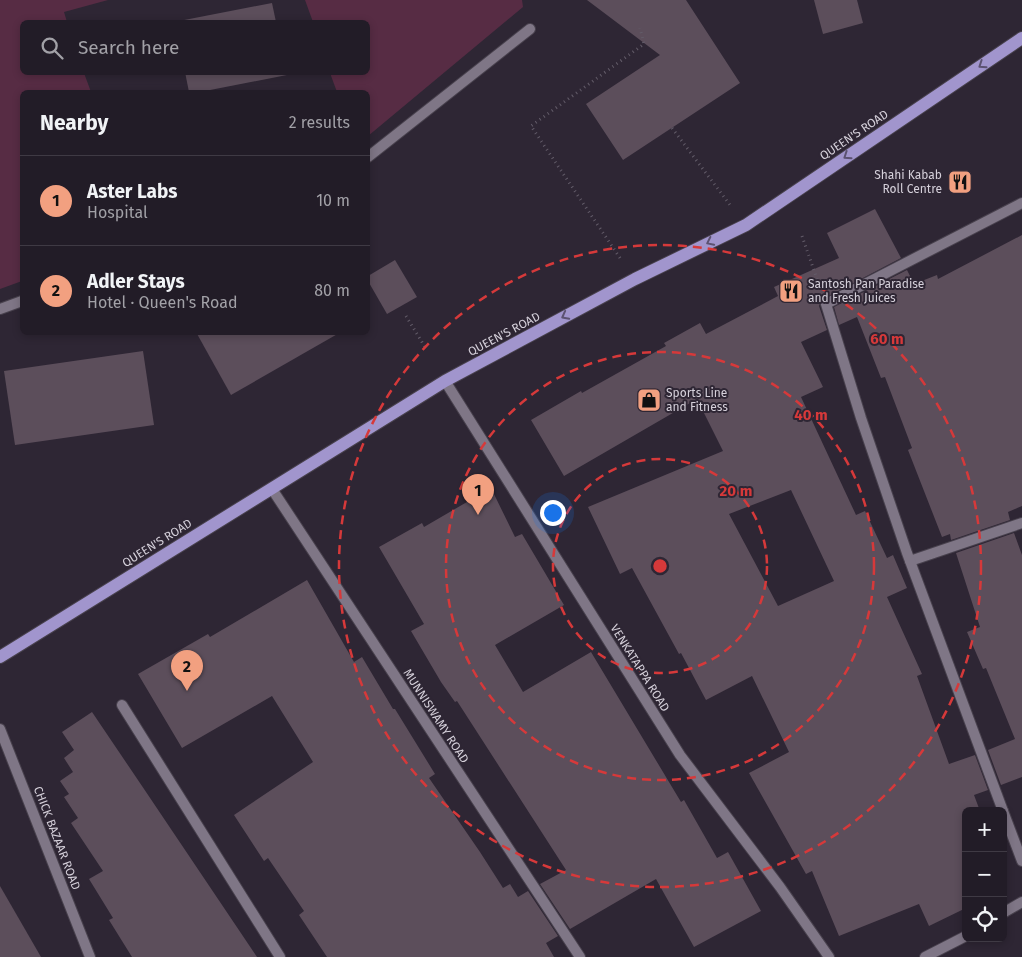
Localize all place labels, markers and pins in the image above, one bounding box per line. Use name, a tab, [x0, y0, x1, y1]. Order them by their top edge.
place label: Shahi Kabab Roll Centre	[874, 168, 942, 196]
restaurant icon: Shahi Kabab Roll Centre	[947, 169, 973, 195]
place label: Santosh Pan Paradise and Fresh Juices	[808, 277, 924, 305]
restaurant icon: Santosh Pan Paradise and Fresh Juices	[778, 278, 804, 304]
place label: Sports Line and Fitness	[666, 386, 728, 414]
shop icon: Sports Line and Fitness	[636, 387, 662, 413]
pin: 1	[462, 474, 494, 515]
centre of rings	[651, 557, 669, 575]
pin: 2	[171, 650, 203, 691]

